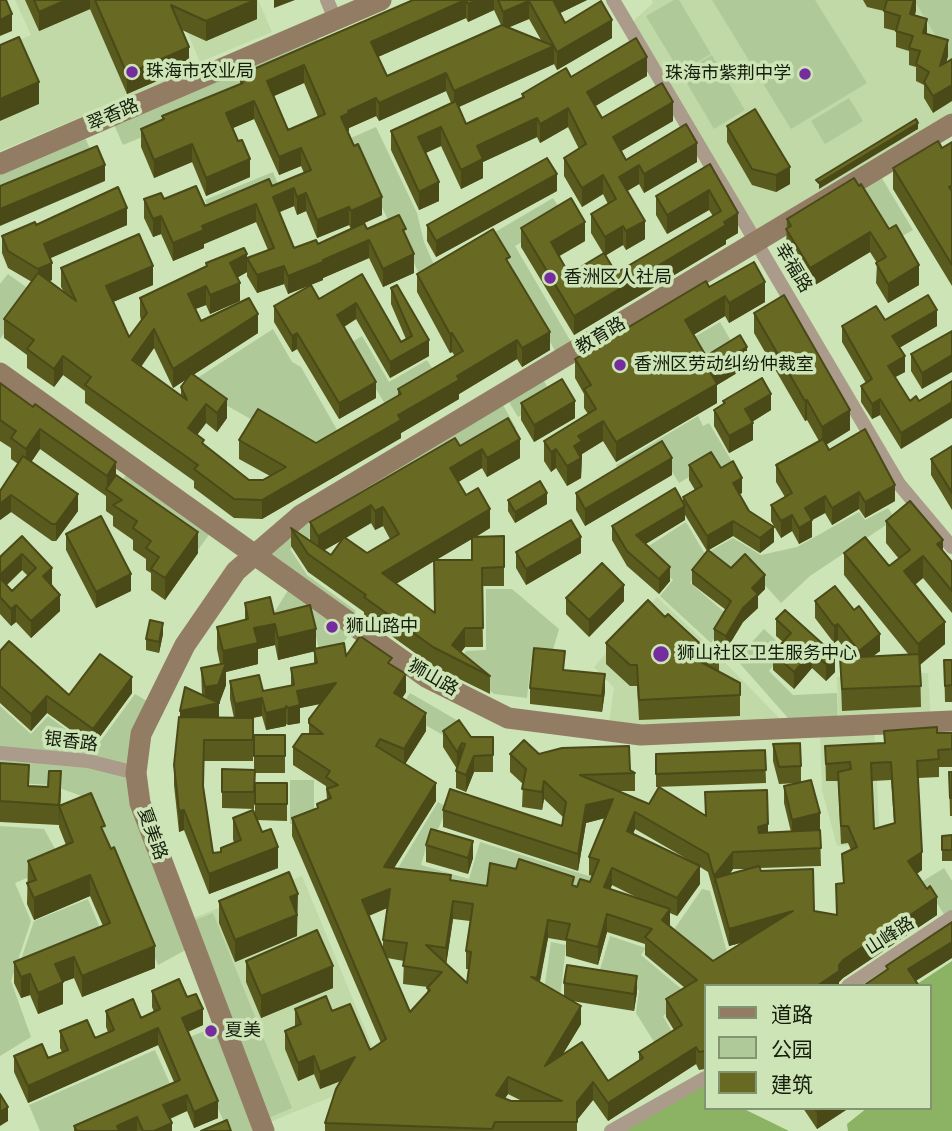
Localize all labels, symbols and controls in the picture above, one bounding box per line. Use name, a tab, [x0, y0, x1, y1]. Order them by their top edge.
place label: 珠海市农业局	[146, 61, 254, 83]
place label: 珠海市紫荆中学	[665, 63, 791, 85]
marker: 珠海市农业局	[124, 64, 140, 80]
marker: 珠海市紫荆中学	[797, 66, 813, 82]
street label: 翠香路	[84, 95, 142, 135]
street label: 幸福路	[770, 239, 816, 297]
place label: 香洲区人社局	[564, 267, 672, 289]
marker: 香洲区人社局	[542, 270, 558, 286]
street label: 教育路	[572, 313, 630, 359]
place label: 香洲区劳动纠纷仲裁室	[634, 354, 814, 376]
marker: 香洲区劳动纠纷仲裁室	[612, 357, 628, 373]
place label: 狮山路中	[346, 616, 418, 638]
marker: 狮山路中	[324, 619, 340, 635]
place label: 狮山社区卫生服务中心	[677, 643, 857, 665]
marker: 狮山社区卫生服务中心	[651, 644, 671, 664]
street label: 狮山路	[404, 655, 462, 701]
street label: 银香路	[43, 728, 99, 756]
street label: 夏美路	[133, 805, 171, 863]
street label: 山峰路	[861, 912, 919, 960]
legend	[704, 984, 931, 1110]
text: 道路	[771, 1000, 813, 1028]
place label: 夏美	[225, 1020, 261, 1042]
marker: 夏美	[203, 1023, 219, 1039]
text: 公园	[771, 1035, 813, 1063]
text: 建筑	[771, 1070, 813, 1098]

